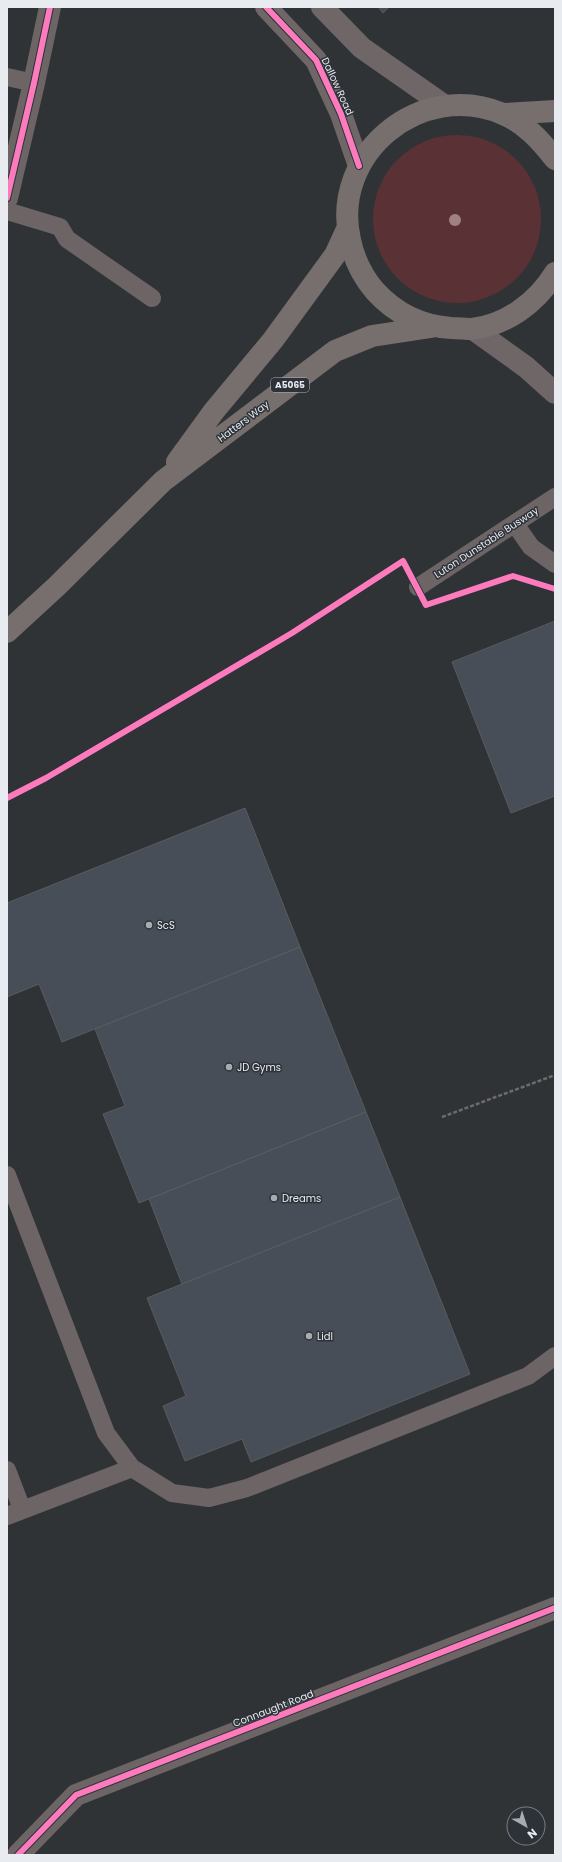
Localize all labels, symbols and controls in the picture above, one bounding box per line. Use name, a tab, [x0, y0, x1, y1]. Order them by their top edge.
street label: Dallow Road	[318, 55, 357, 117]
road number: A5065	[271, 378, 309, 392]
street label: Hatters Way	[214, 397, 272, 446]
street label: Luton Dunstable Busway	[431, 503, 542, 582]
place label: ScS	[157, 918, 175, 933]
marker: ScS	[144, 920, 154, 930]
place label: JD Gyms	[237, 1060, 281, 1075]
marker: JD Gyms	[224, 1062, 234, 1072]
place label: Dreams	[282, 1191, 321, 1206]
marker: Dreams	[269, 1193, 279, 1203]
place label: Lidl	[317, 1329, 333, 1344]
marker: Lidl	[304, 1331, 314, 1341]
street label: Connaught Road	[231, 1686, 316, 1731]
north arrow	[506, 1806, 546, 1846]
text: N	[524, 1825, 541, 1843]

